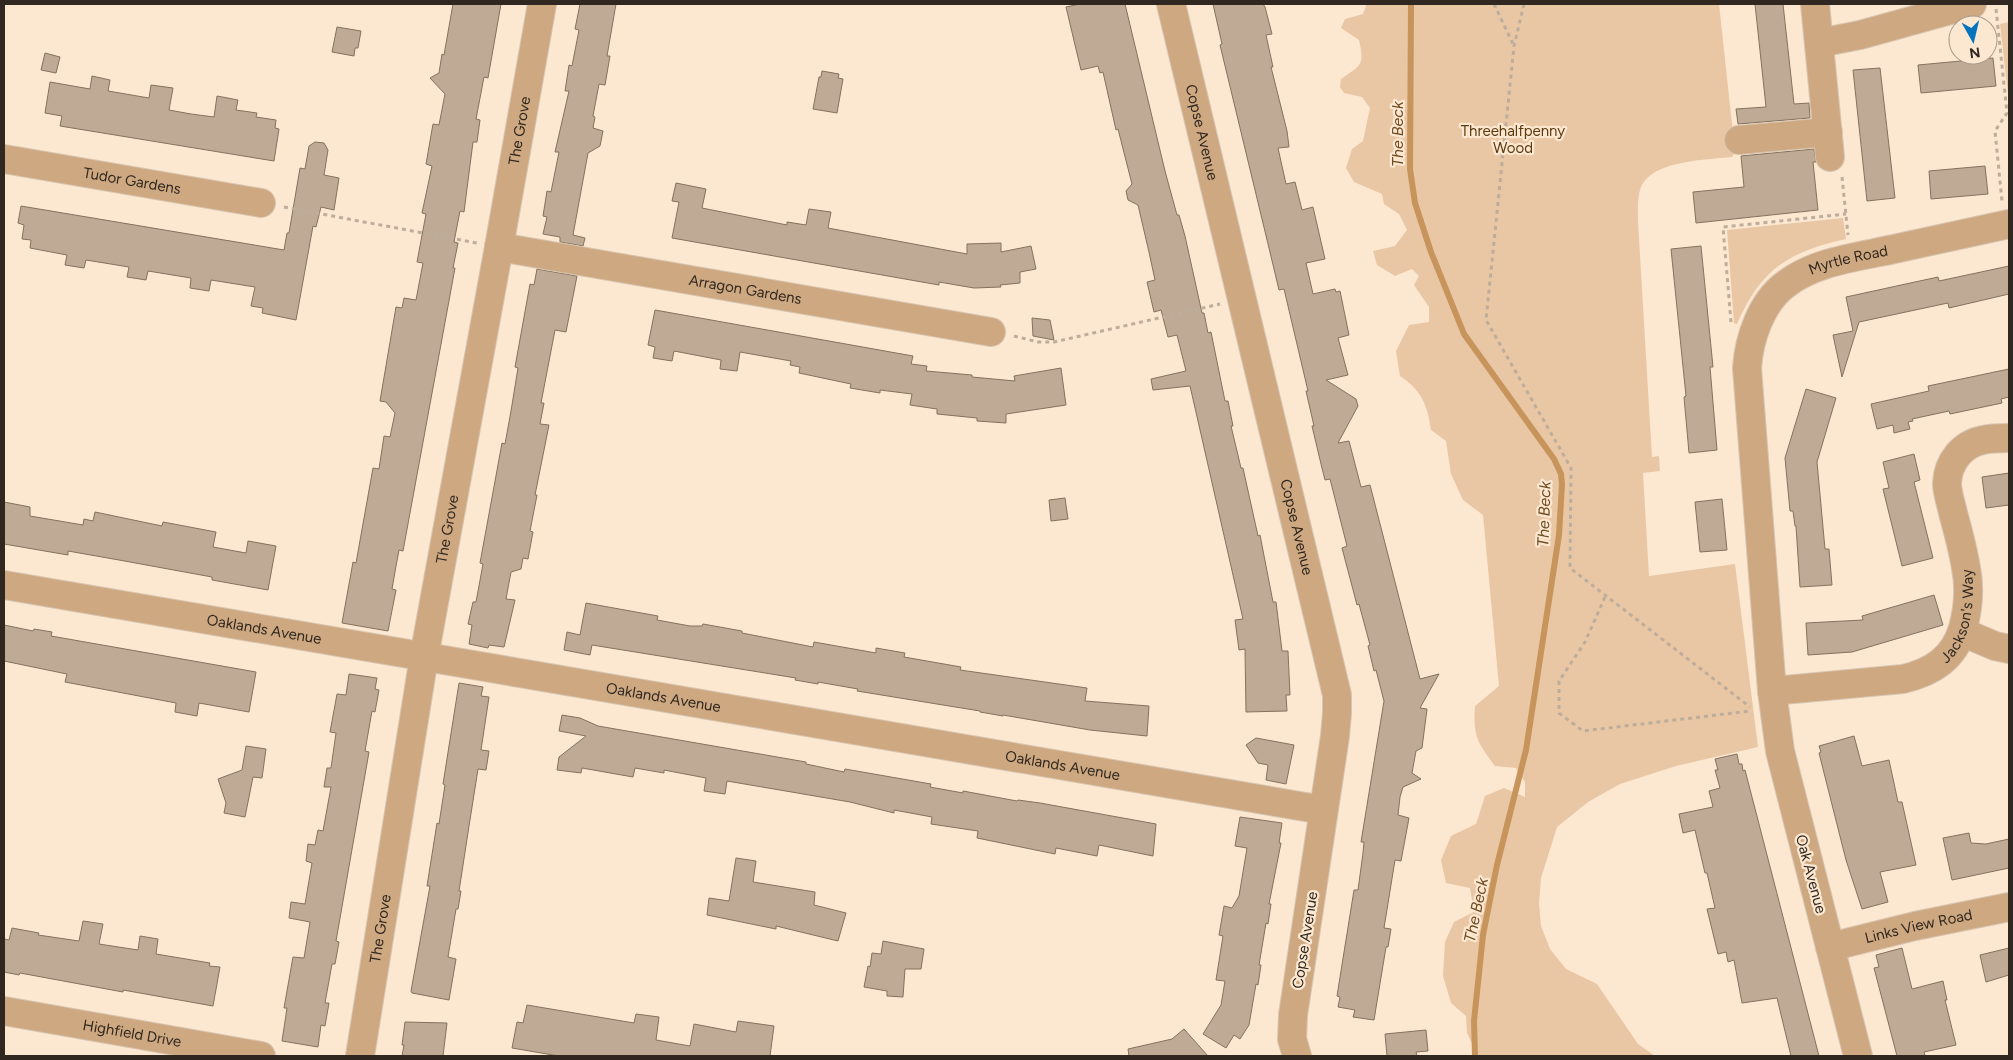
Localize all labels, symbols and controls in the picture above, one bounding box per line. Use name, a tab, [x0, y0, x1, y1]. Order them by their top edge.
north arrow	[1948, 15, 1998, 65]
text: N	[1968, 43, 1981, 62]
street label: Copse Avenue	[1182, 83, 1222, 182]
street label: The Grove	[505, 95, 534, 166]
water label: The Beck	[1388, 100, 1407, 167]
park label: Threehalfpenny Wood	[1461, 122, 1565, 157]
street label: Tudor Gardens	[82, 164, 182, 198]
street label: Myrtle Road	[1806, 242, 1889, 279]
street label: Arragon Gardens	[688, 271, 803, 308]
street label: Copse Avenue	[1276, 477, 1317, 577]
water label: The Beck	[1533, 480, 1555, 547]
street label: The Grove	[432, 493, 462, 565]
street label: Jackson's Way	[1937, 568, 1977, 667]
street label: Oaklands Avenue	[205, 611, 323, 648]
street label: Oaklands Avenue	[605, 679, 722, 716]
street label: Oaklands Avenue	[1004, 747, 1122, 784]
street label: Oak Avenue	[1792, 833, 1830, 915]
water label: The Beck	[1460, 875, 1492, 944]
street label: Copse Avenue	[1288, 890, 1322, 990]
street label: The Grove	[366, 893, 395, 964]
street label: Links View Road	[1863, 906, 1974, 947]
street label: Highfield Drive	[81, 1016, 183, 1051]

